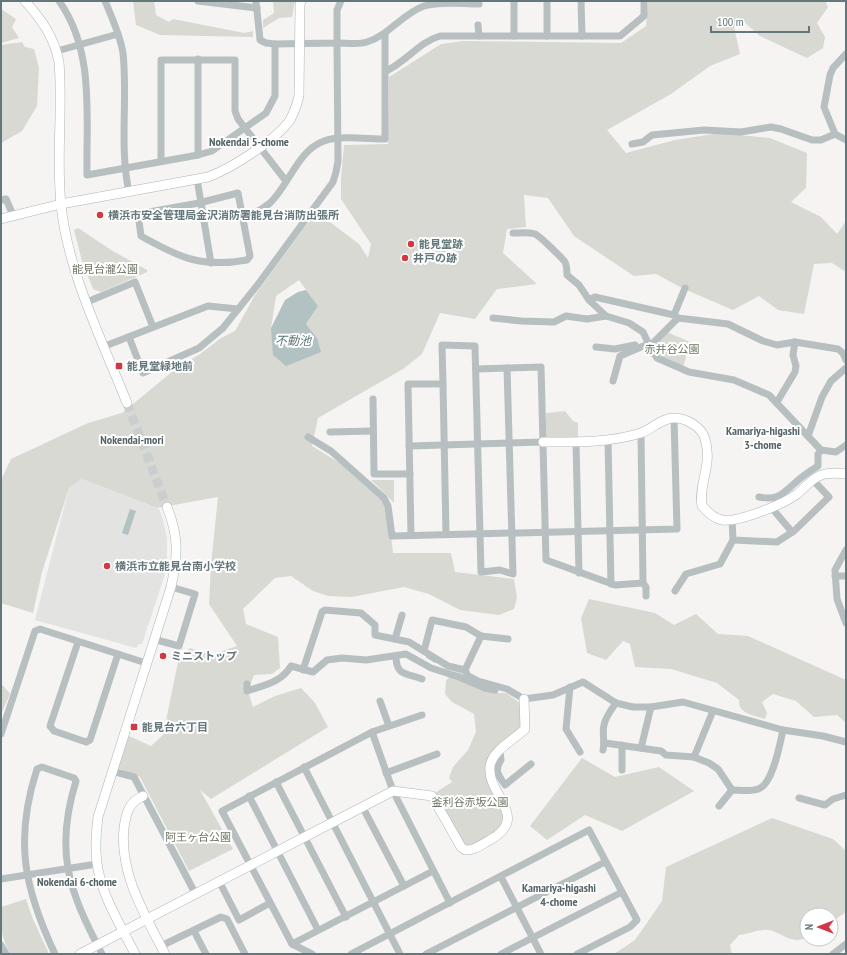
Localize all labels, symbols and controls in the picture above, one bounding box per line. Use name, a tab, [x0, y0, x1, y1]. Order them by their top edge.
scale bar	[711, 8, 809, 34]
text: 100 m	[717, 14, 744, 29]
district label: Nokendai 5-chome	[209, 134, 289, 149]
place label: 横浜市安全管理局金沢消防署能見台消防出張所	[108, 208, 339, 222]
marker: 横浜市安全管理局金沢消防署能見台消防出張所	[95, 210, 105, 220]
place label: 能見堂跡	[419, 237, 463, 251]
marker: 能見堂跡	[406, 239, 416, 249]
place label: 井戸の跡	[413, 251, 457, 265]
marker: 井戸の跡	[400, 253, 410, 263]
park label: 能見台瀧公園	[72, 262, 138, 276]
water label: 不動池	[275, 333, 312, 348]
park label: 赤井谷公園	[645, 342, 700, 356]
place label: 能見堂緑地前	[127, 359, 193, 373]
marker: 能見堂緑地前	[114, 361, 124, 371]
district label: Kamariya-higashi 3-chome	[726, 423, 800, 452]
district label: Nokendai-mori	[100, 432, 164, 447]
place label: 横浜市立能見台南小学校	[115, 559, 236, 573]
marker: 横浜市立能見台南小学校	[102, 561, 112, 571]
place label: ミニストップ	[171, 649, 237, 663]
marker: ミニストップ	[158, 651, 168, 661]
place label: 能見台六丁目	[142, 720, 208, 734]
marker: 能見台六丁目	[129, 722, 139, 732]
park label: 釜利谷赤坂公園	[432, 795, 509, 809]
park label: 阿王ヶ台公園	[165, 830, 231, 844]
district label: Nokendai 6-chome	[37, 874, 117, 889]
district label: Kamariya-higashi 4-chome	[522, 880, 596, 909]
north arrow	[799, 907, 839, 947]
text: N	[802, 924, 816, 930]

